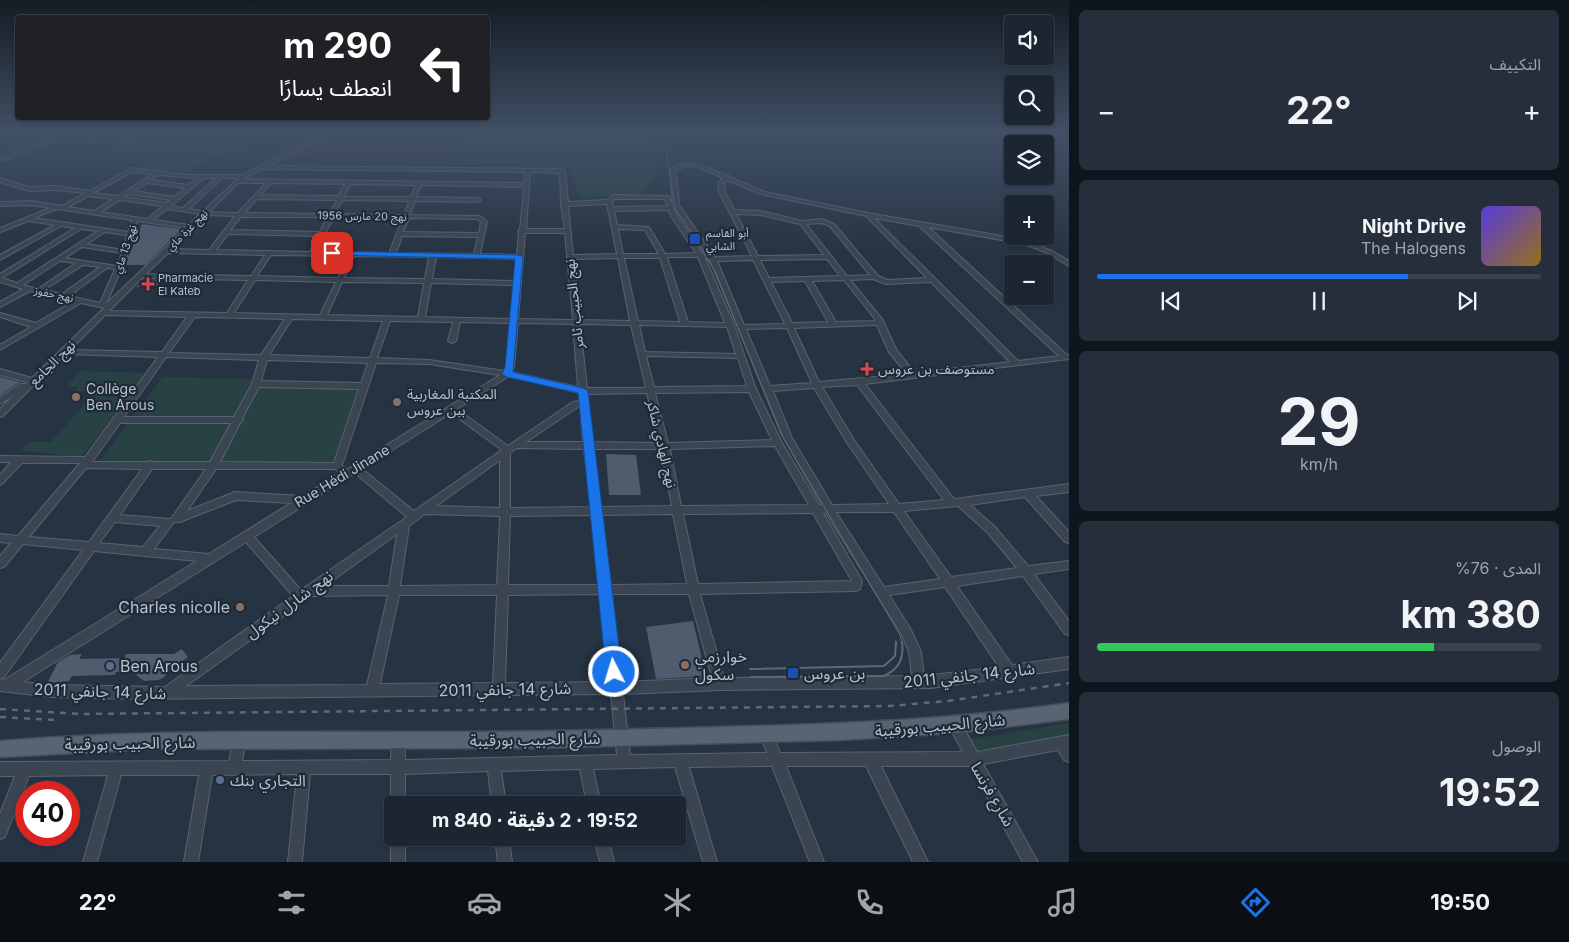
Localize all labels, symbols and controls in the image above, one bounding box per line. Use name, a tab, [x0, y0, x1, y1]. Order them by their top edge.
map controls	[1004, 15, 1054, 305]
button: sound	[1004, 15, 1054, 65]
text: 290 m	[283, 24, 392, 66]
icon: left	[410, 35, 475, 100]
text: التكييف	[1489, 54, 1541, 74]
text: انعطف يسارًا	[279, 75, 392, 101]
button: search	[1004, 75, 1054, 125]
text: 22°	[1286, 87, 1352, 133]
text: −	[1097, 94, 1116, 128]
text: +	[1522, 94, 1541, 128]
button: layers	[1004, 135, 1054, 185]
button: +	[1004, 195, 1054, 245]
street label: نهج غرة ماي	[163, 206, 213, 256]
street label: نهج 20 مارس 1956	[317, 208, 407, 225]
text: Night Drive	[1362, 215, 1466, 238]
street label: نهج 13 ماي	[110, 223, 142, 276]
place label: أبو القاسم الشابي	[706, 226, 749, 256]
pin	[311, 232, 353, 274]
marker: أبو القاسم الشابي	[688, 232, 702, 246]
text: The Halogens	[1361, 238, 1466, 258]
icon: arrive	[318, 239, 346, 267]
button: −	[1004, 255, 1054, 305]
street label: نهج الحبيب ثامر	[560, 258, 590, 351]
place label: Pharmacie El Kateb	[158, 271, 213, 298]
marker: Pharmacie El Kateb	[142, 278, 154, 290]
street label: نهج حفوز	[32, 283, 75, 306]
icon: previous	[1157, 287, 1185, 315]
icon: pause	[1305, 287, 1333, 315]
icon: next	[1453, 287, 1481, 315]
street label: نهج الجامع	[25, 336, 81, 391]
place label: مستوصف بن عروس	[878, 360, 995, 378]
marker: مستوصف بن عروس	[860, 362, 874, 376]
place label: Collège Ben Arous	[86, 380, 154, 413]
text: 29	[1277, 382, 1361, 461]
place label: المكتبة المغاربية ببن عروس	[407, 385, 497, 419]
marker: Collège Ben Arous	[70, 391, 82, 403]
marker: المكتبة المغاربية ببن عروس	[391, 396, 403, 408]
street label: نهج الهادي شاكر	[641, 397, 681, 490]
street label: Rue Hédi Jinane	[291, 441, 392, 511]
text: km/h	[1300, 454, 1338, 474]
text: المدى · 76%	[1455, 558, 1541, 578]
street label: نهج شارل نيكول	[241, 566, 338, 645]
text: 380 km	[1400, 591, 1541, 637]
place label: Charles nicolle	[118, 597, 230, 617]
marker: Charles nicolle	[234, 601, 246, 613]
position arrow	[587, 645, 639, 697]
place label: خوارزمي سكول	[695, 646, 747, 685]
place label: Ben Arous	[120, 656, 198, 676]
street label: شارع 14 جانفي 2011	[902, 658, 1036, 695]
marker: خوارزمي سكول	[679, 659, 691, 671]
marker: Ben Arous	[104, 660, 116, 672]
place label: بن عروس	[804, 663, 865, 683]
marker: بن عروس	[786, 666, 800, 680]
street label: شارع 14 جانفي 2011	[439, 678, 571, 703]
street label: شارع 14 جانفي 2011	[33, 679, 167, 706]
street label: شارع الحبيب بورقيبة	[874, 709, 1006, 744]
street label: شارع الحبيب بورقيبة	[469, 728, 601, 753]
street label: شارع الحبيب بورقيبة	[64, 732, 196, 757]
text: الوصول	[1492, 736, 1541, 756]
street label: شارع فرنسا	[964, 758, 1019, 831]
text: 19:52	[1439, 769, 1541, 815]
place label: التجاري بنك	[230, 770, 306, 793]
marker: التجاري بنك	[214, 774, 226, 786]
speed limit sign: 40	[15, 781, 80, 846]
text: 19:52 · 2 دقيقة · 840 m	[432, 809, 638, 832]
icon: filters	[274, 885, 309, 920]
icon: car	[467, 885, 502, 920]
icon: climate	[660, 885, 695, 920]
icon: phone	[852, 885, 887, 920]
icon: music	[1045, 885, 1080, 920]
icon: directions	[1238, 885, 1273, 920]
text: 22°	[79, 889, 117, 915]
text: 19:50	[1430, 889, 1490, 915]

